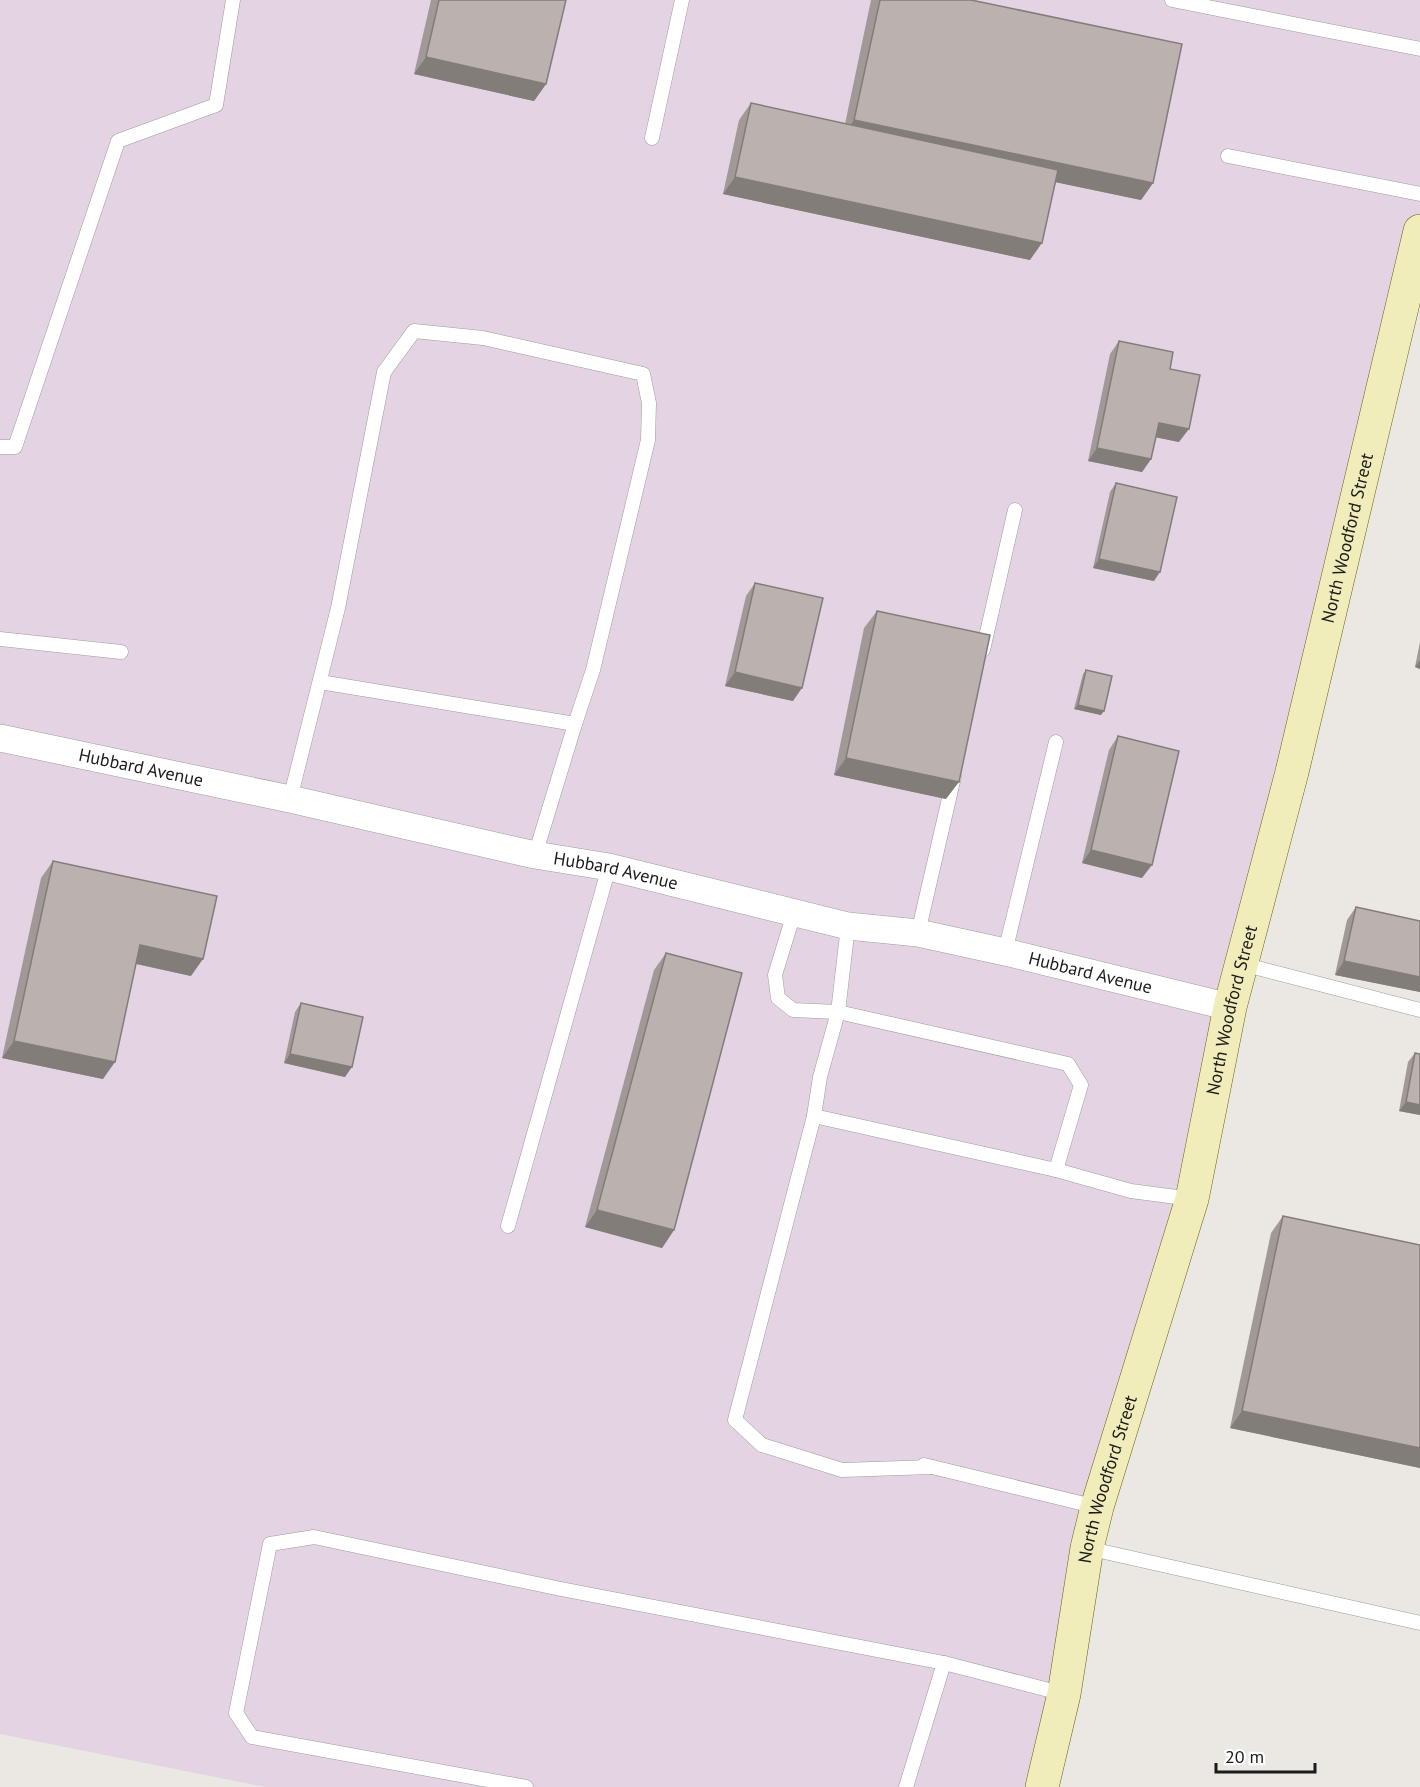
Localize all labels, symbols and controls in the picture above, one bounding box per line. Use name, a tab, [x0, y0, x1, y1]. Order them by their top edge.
street label: North Woodford Street	[1316, 451, 1378, 625]
street label: Hubbard Avenue	[77, 743, 205, 791]
street label: Hubbard Avenue	[552, 846, 680, 895]
street label: North Woodford Street	[1201, 922, 1262, 1097]
street label: Hubbard Avenue	[1026, 946, 1155, 999]
street label: North Woodford Street	[1073, 1392, 1142, 1565]
scale bar	[1216, 1736, 1315, 1774]
text: 20 m	[1225, 1745, 1264, 1768]

